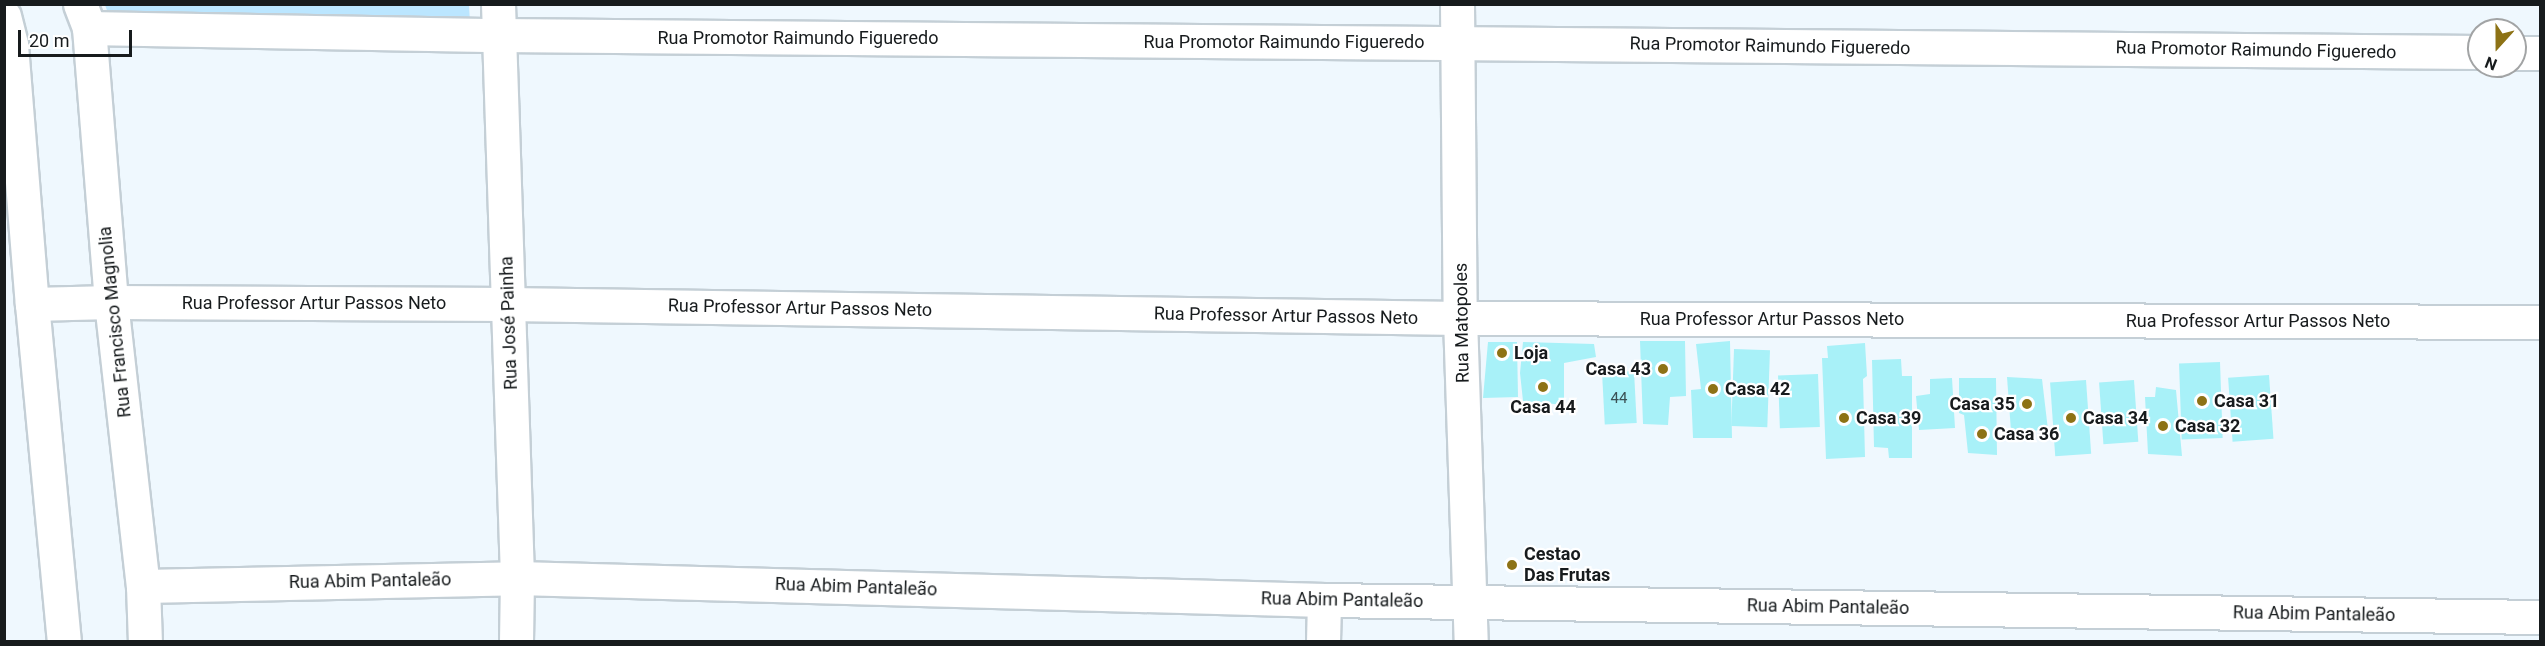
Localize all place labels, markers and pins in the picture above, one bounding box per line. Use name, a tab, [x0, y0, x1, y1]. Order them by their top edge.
place label: Loja	[1514, 342, 1548, 364]
marker: Loja	[1495, 346, 1509, 360]
place label: Casa 43	[1586, 358, 1651, 380]
marker: Casa 43	[1656, 362, 1670, 376]
place label: Casa 42	[1725, 378, 1790, 400]
marker: Casa 44	[1536, 380, 1550, 394]
marker: Casa 42	[1706, 382, 1720, 396]
place label: Casa 31	[2214, 390, 2279, 412]
place label: Casa 35	[1950, 393, 2015, 415]
marker: Casa 31	[2195, 394, 2209, 408]
place label: Casa 44	[1510, 396, 1576, 418]
marker: Casa 35	[2020, 397, 2034, 411]
place label: Casa 39	[1856, 407, 1921, 429]
place label: Casa 34	[2083, 407, 2148, 429]
marker: Casa 39	[1837, 411, 1851, 425]
marker: Casa 34	[2064, 411, 2078, 425]
place label: Casa 32	[2175, 415, 2240, 437]
marker: Casa 32	[2156, 419, 2170, 433]
place label: Casa 36	[1994, 423, 2059, 445]
marker: Casa 36	[1975, 427, 1989, 441]
place label: Cestao Das Frutas	[1524, 544, 1610, 586]
marker: Cestao Das Frutas	[1505, 558, 1519, 572]

